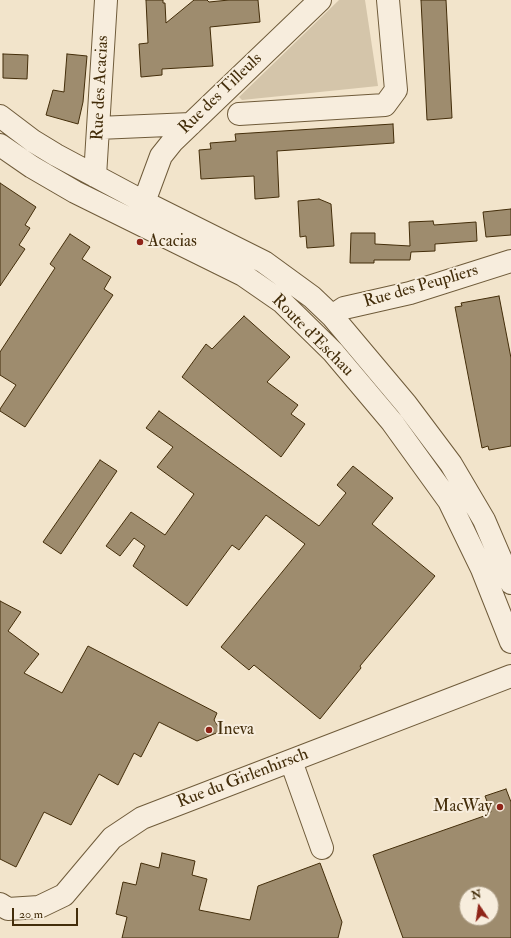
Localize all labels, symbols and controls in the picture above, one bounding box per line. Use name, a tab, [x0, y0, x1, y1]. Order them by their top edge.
street label: Rue des Acacias	[88, 35, 114, 141]
street label: Rue des Tilleuls	[175, 49, 267, 139]
place label: Acacias	[148, 232, 197, 252]
marker: Acacias	[135, 237, 145, 247]
street label: Rue des Peupliers	[361, 261, 481, 313]
street label: Route d'Eschau	[267, 291, 357, 381]
place label: Ineva	[217, 720, 254, 740]
marker: Ineva	[204, 725, 214, 735]
street label: Rue du Girlenhirsch	[175, 745, 311, 813]
place label: MacWay	[433, 797, 492, 817]
marker: MacWay	[495, 802, 505, 812]
north arrow	[459, 886, 499, 926]
text: N	[470, 887, 483, 902]
scale bar	[14, 900, 80, 926]
text: 20 m	[19, 907, 43, 922]

